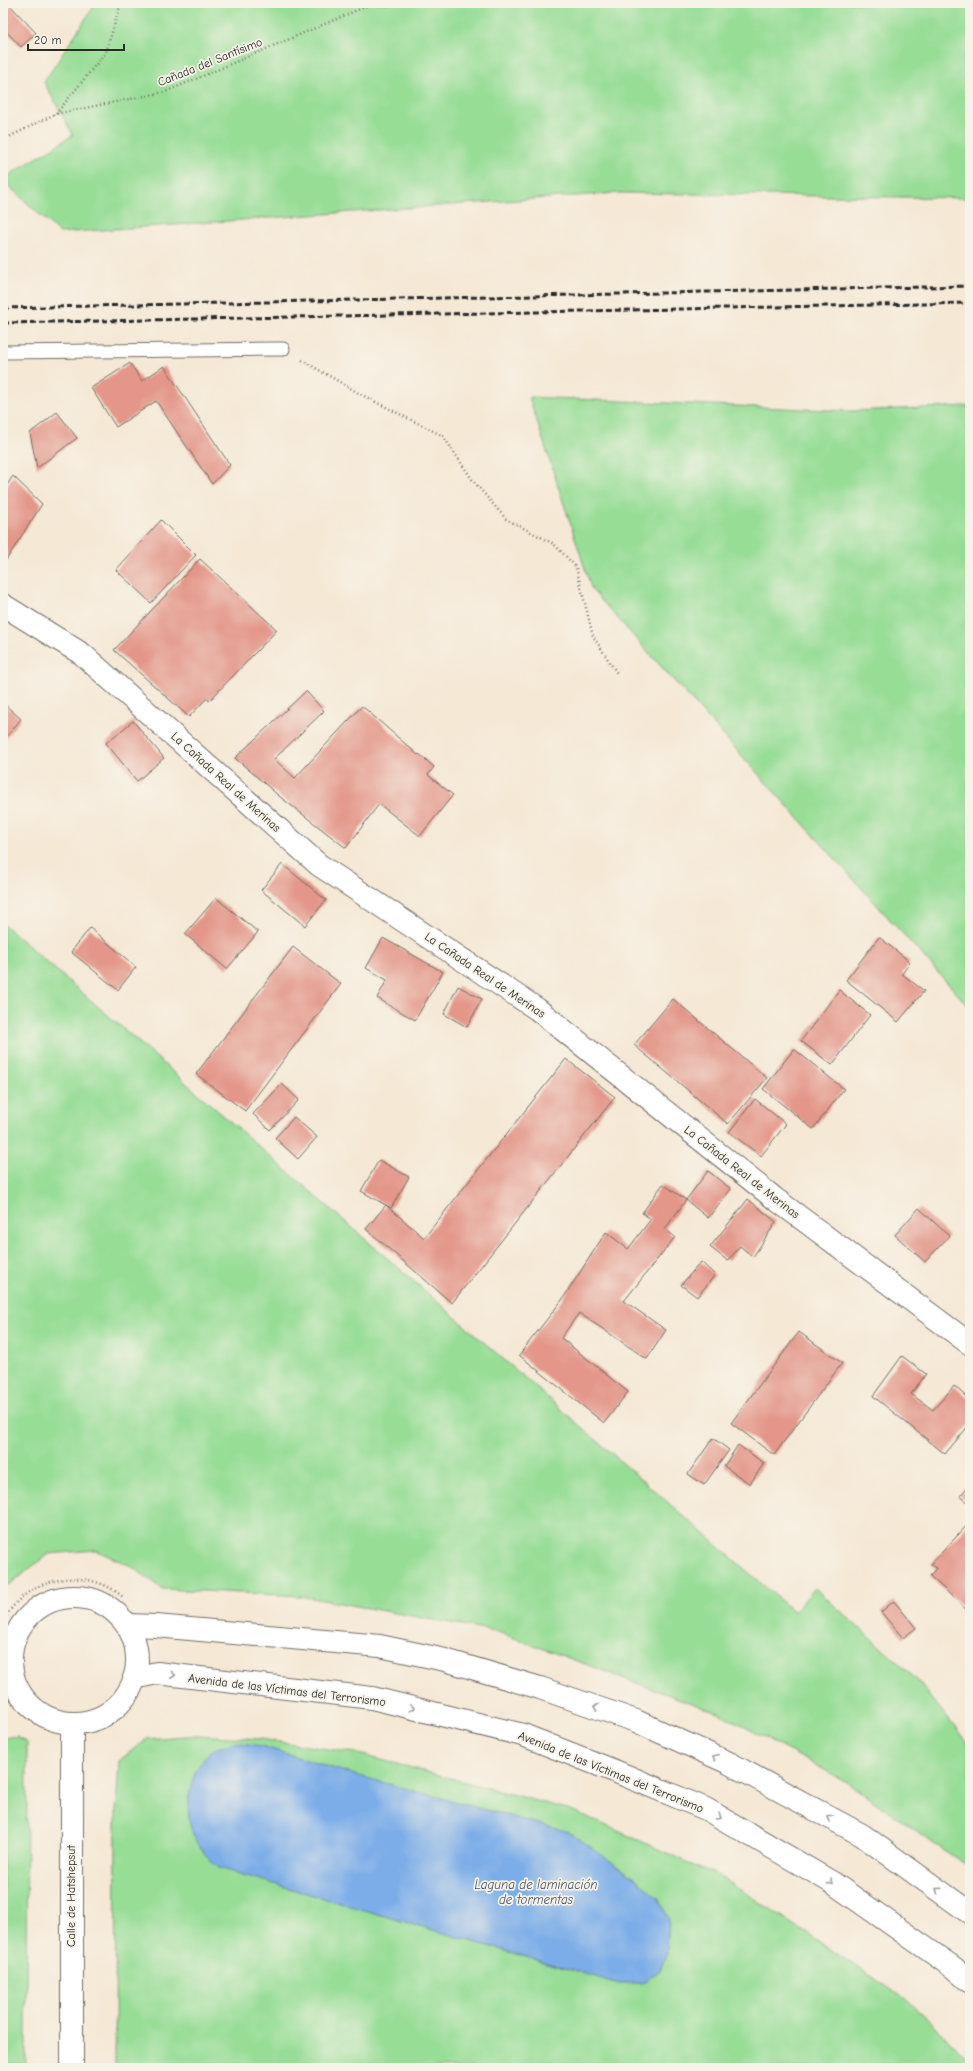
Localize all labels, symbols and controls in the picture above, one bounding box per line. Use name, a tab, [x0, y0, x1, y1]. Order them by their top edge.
scale bar	[28, 26, 124, 52]
text: 20 m	[34, 33, 62, 47]
street label: Cañada del Santísimo	[156, 35, 264, 89]
street label: La Cañada Real de Merinas	[168, 729, 284, 835]
street label: La Cañada Real de Merinas	[422, 929, 548, 1021]
street label: La Cañada Real de Merinas	[682, 1123, 802, 1221]
one-way arrow	[170, 1670, 176, 1679]
street label: Avenida de las Víctimas del Terrorismo	[187, 1671, 387, 1709]
one-way arrow	[592, 1703, 599, 1712]
one-way arrow	[409, 1704, 415, 1712]
street label: Avenida de las Víctimas del Terrorismo	[516, 1728, 706, 1816]
one-way arrow	[712, 1754, 720, 1762]
one-way arrow	[715, 1812, 722, 1819]
one-way arrow	[827, 1816, 834, 1823]
street label: Calle de Hatshepsut	[64, 1845, 78, 1947]
water label: Laguna de laminación de tormentas	[474, 1877, 598, 1907]
one-way arrow	[827, 1877, 834, 1884]
one-way arrow	[936, 1888, 943, 1895]

